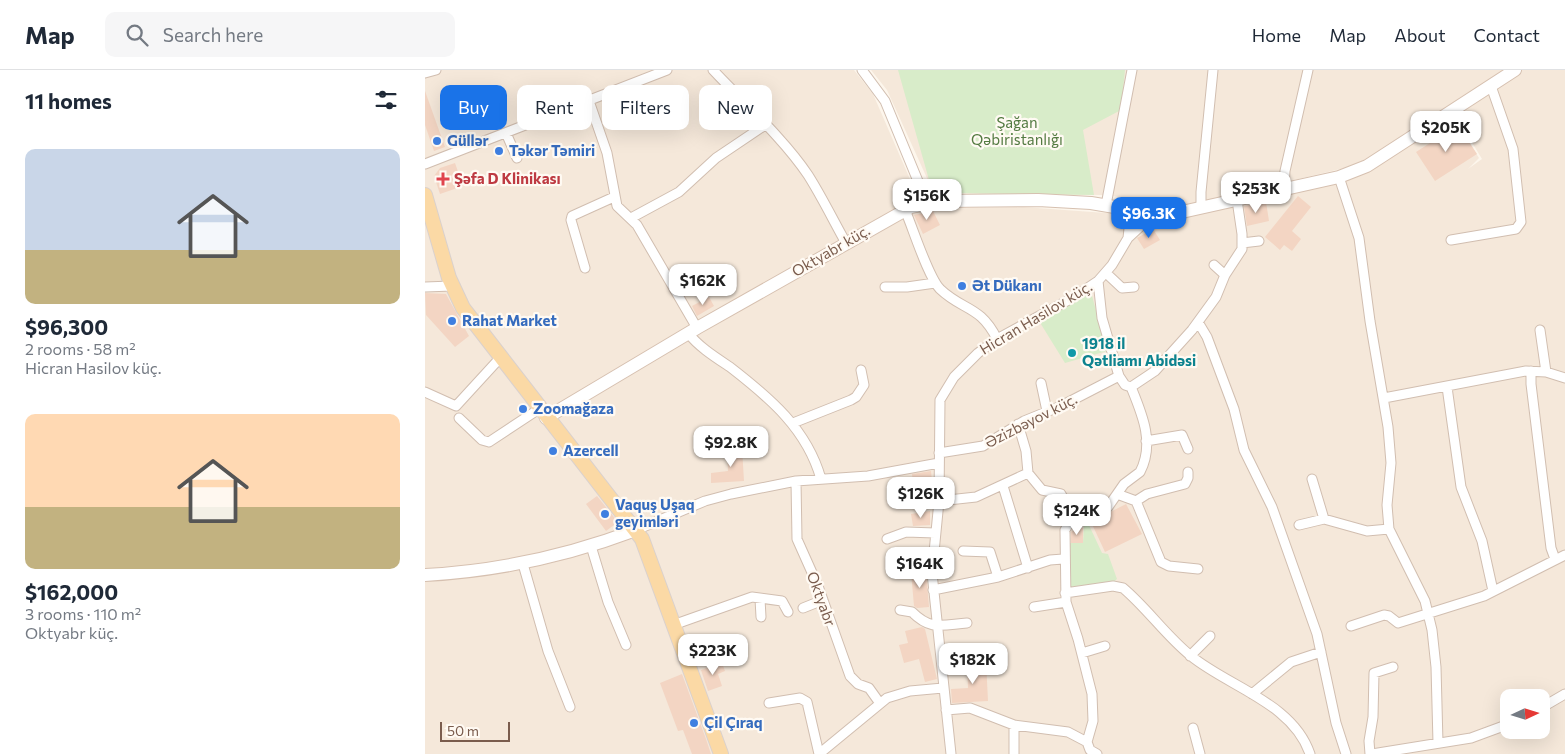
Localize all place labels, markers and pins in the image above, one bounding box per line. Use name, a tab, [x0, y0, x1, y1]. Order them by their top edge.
pin: $205K	[1411, 111, 1481, 153]
place label: Güllər	[447, 131, 489, 149]
marker: Güllər	[431, 135, 443, 147]
place label: Təkər Təmiri	[509, 141, 595, 159]
marker: Təkər Təmiri	[493, 145, 505, 157]
place label: Şəfa D Klinikası	[454, 169, 561, 187]
marker: Şəfa D Klinikası	[436, 172, 450, 186]
pin: $253K	[1221, 172, 1291, 214]
pin: $156K	[892, 178, 962, 221]
pin: $96.3K	[1108, 196, 1190, 239]
pin: $162K	[668, 264, 738, 306]
place label: Ət Dükanı	[972, 276, 1042, 294]
marker: Ət Dükanı	[956, 280, 968, 292]
place label: Rahat Market	[462, 311, 557, 329]
marker: Rahat Market	[446, 315, 458, 327]
place label: 1918 il Qətliamı Abidəsi	[1082, 334, 1196, 369]
marker: 1918 il Qətliamı Abidəsi	[1066, 347, 1078, 359]
place label: Zoomağaza	[533, 399, 614, 417]
marker: Zoomağaza	[517, 403, 529, 415]
pin: $92.8K	[690, 426, 772, 468]
place label: Azercell	[563, 441, 619, 459]
marker: Azercell	[547, 445, 559, 457]
pin: $126K	[886, 476, 956, 519]
pin: $124K	[1042, 494, 1112, 536]
place label: Vaquş Uşaq geyimləri	[615, 495, 695, 530]
marker: Vaquş Uşaq geyimləri	[599, 508, 611, 520]
pin: $164K	[885, 546, 955, 589]
pin: $223K	[678, 634, 748, 676]
pin: $182K	[938, 642, 1008, 685]
place label: Çil Çıraq	[704, 713, 763, 731]
marker: Çil Çıraq	[688, 717, 700, 729]

